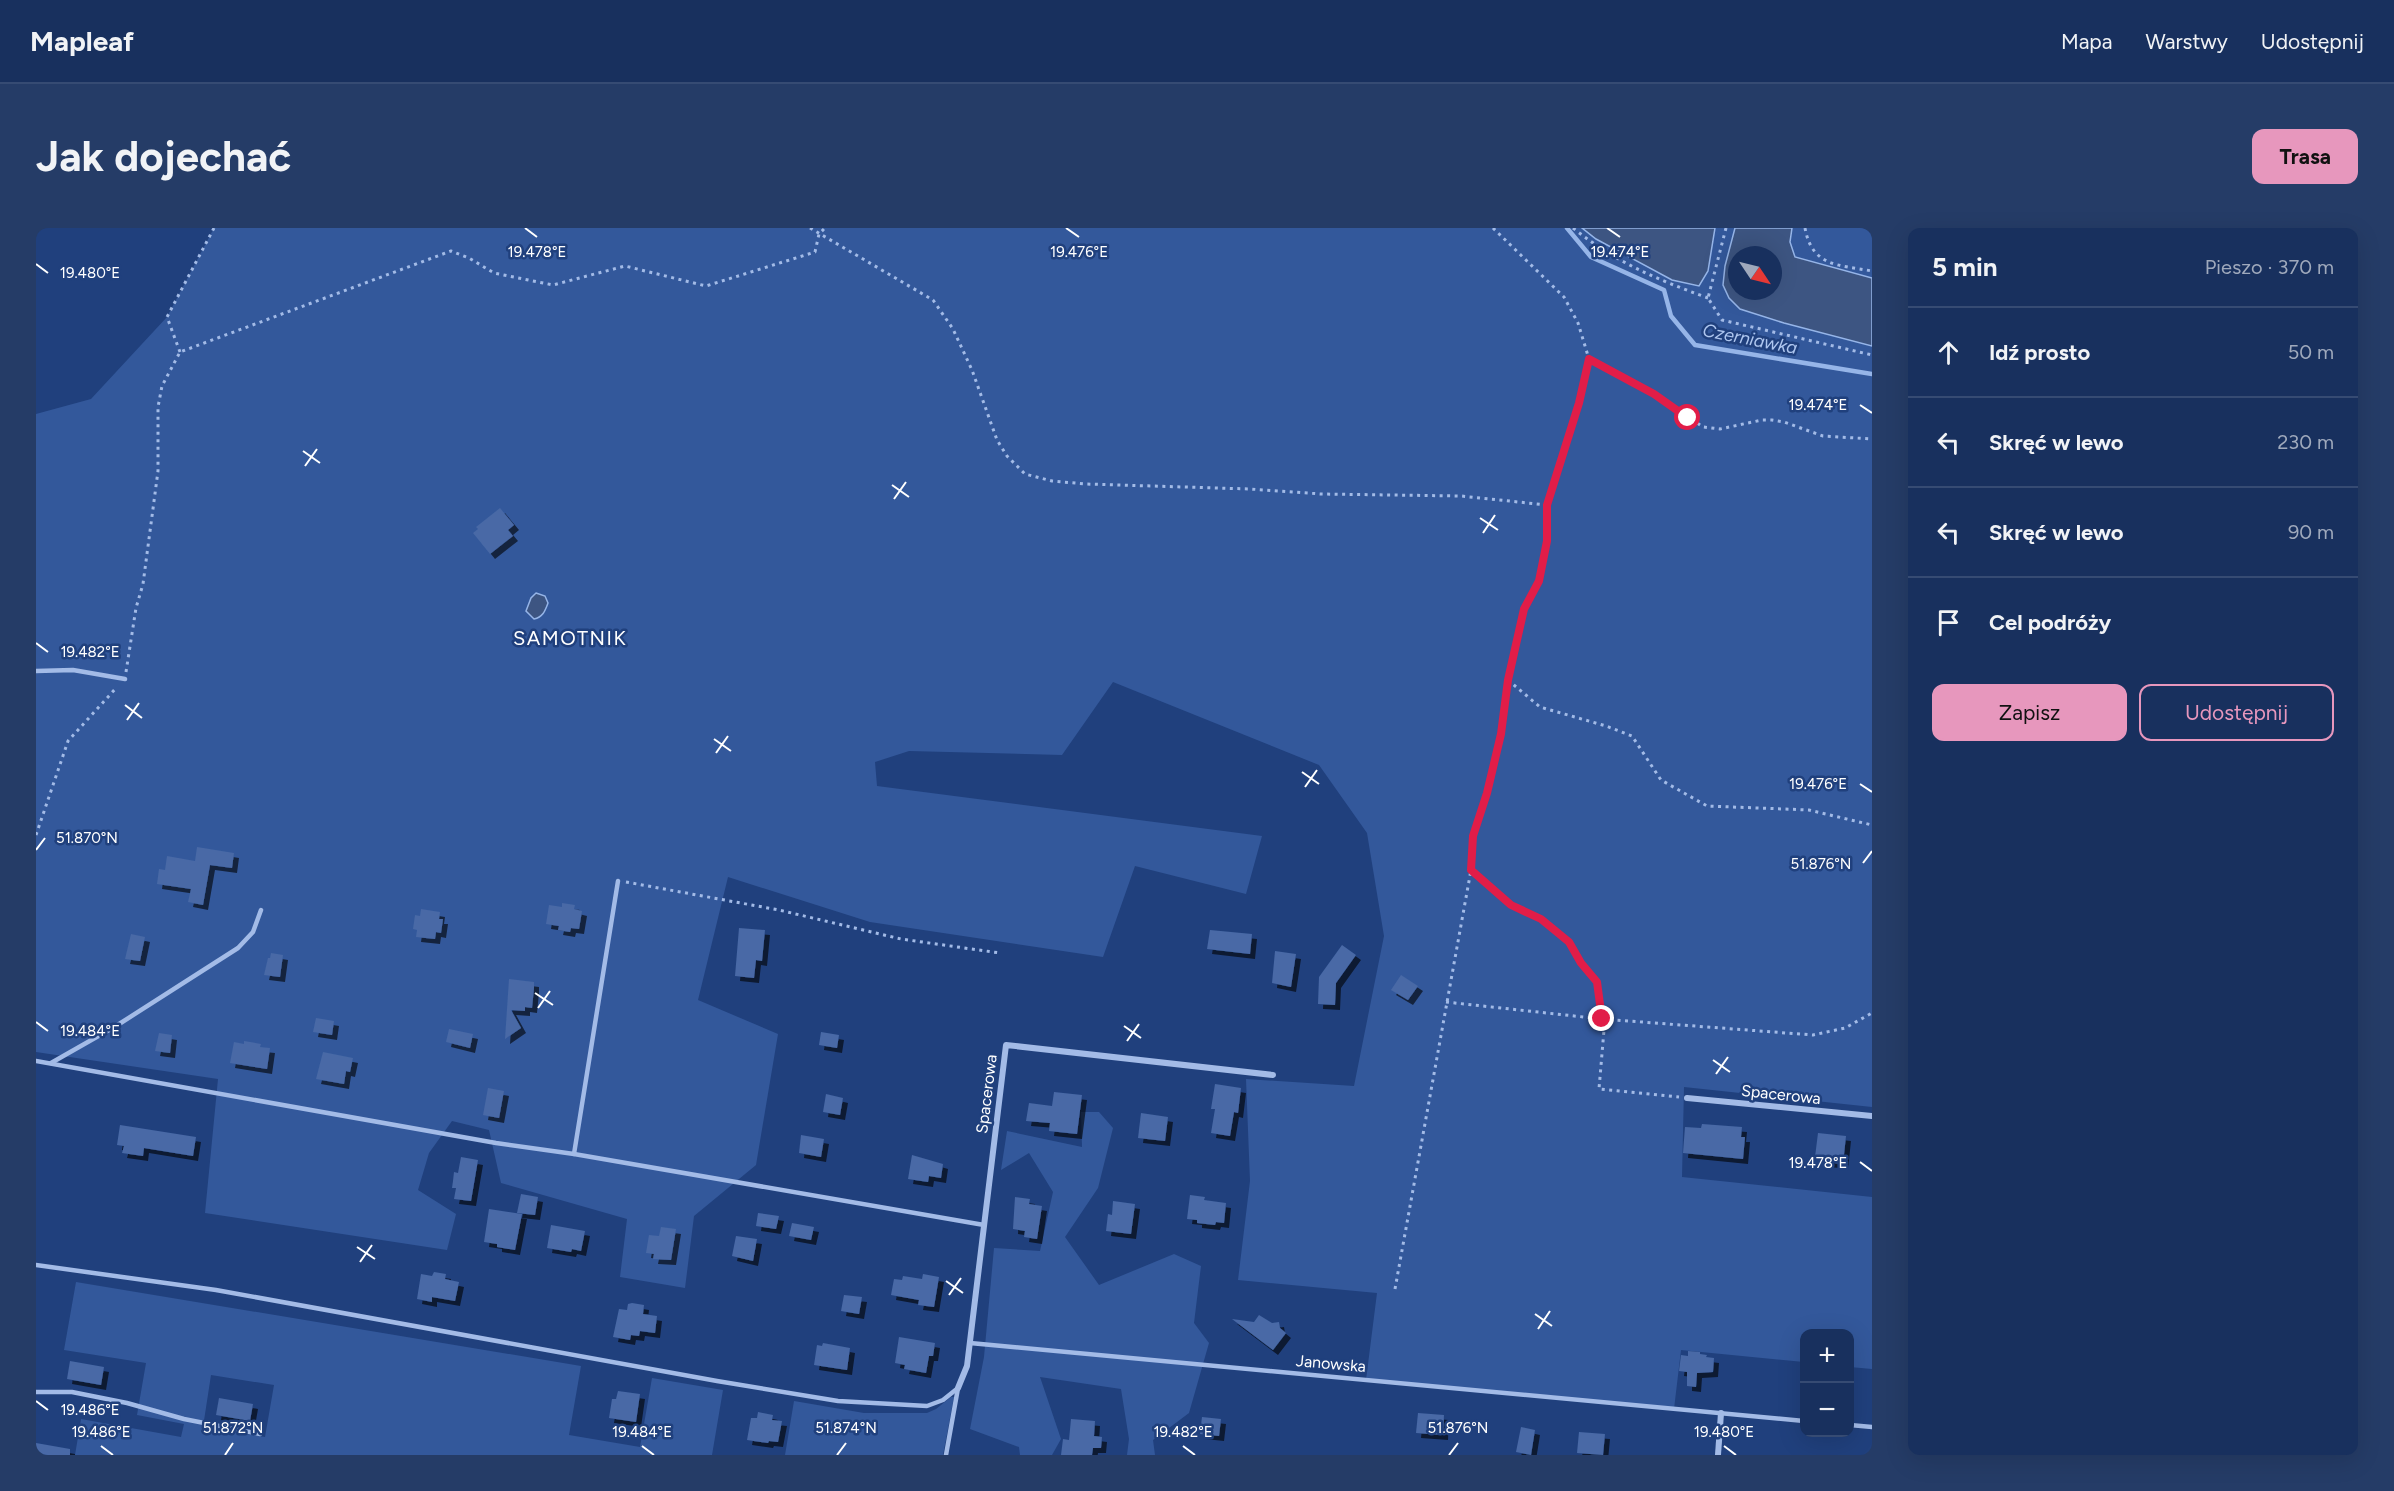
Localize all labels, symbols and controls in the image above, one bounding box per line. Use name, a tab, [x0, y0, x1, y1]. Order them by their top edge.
text: Mapleaf	[30, 24, 134, 58]
text: Mapa	[2061, 29, 2112, 54]
text: Warstwy	[2145, 29, 2228, 54]
text: Udostępnij	[2261, 29, 2364, 54]
button: Trasa	[2252, 129, 2358, 184]
text: Jak dojechać	[36, 131, 291, 182]
text: 19.478°E	[508, 243, 566, 261]
text: 19.476°E	[1050, 243, 1108, 261]
text: 19.474°E	[1591, 243, 1649, 261]
north arrow	[1728, 246, 1782, 300]
text: 5 min	[1932, 251, 1998, 283]
text: Pieszo · 370 m	[2205, 255, 2334, 279]
text: 19.480°E	[60, 264, 120, 282]
water label: Czerniawka	[1701, 319, 1800, 359]
icon: ahead	[1932, 336, 1965, 369]
text: Idź prosto	[1989, 339, 2090, 366]
text: 50 m	[2288, 340, 2334, 364]
text: 19.474°E	[1789, 396, 1847, 414]
route start	[1674, 404, 1700, 430]
icon: left	[1932, 426, 1965, 459]
text: Skręć w lewo	[1989, 429, 2124, 456]
text: 230 m	[2277, 430, 2334, 454]
icon: left	[1932, 516, 1965, 549]
text: Skręć w lewo	[1989, 519, 2124, 546]
text: 90 m	[2288, 520, 2334, 544]
icon: arrive	[1932, 606, 1965, 639]
text: Cel podróży	[1989, 609, 2111, 636]
district label: SAMOTNIK	[513, 626, 627, 650]
text: 19.482°E	[60, 643, 120, 661]
button: Zapisz	[1932, 684, 2127, 741]
button: Udostępnij	[2139, 684, 2334, 741]
text: 19.476°E	[1789, 775, 1847, 793]
text: 51.870°N	[56, 829, 118, 847]
text: 51.876°N	[1791, 855, 1851, 873]
route end	[1588, 1005, 1614, 1031]
text: 19.484°E	[60, 1022, 120, 1040]
street label: Spacerowa	[972, 1053, 1001, 1135]
street label: Spacerowa	[1740, 1081, 1822, 1108]
text: 19.478°E	[1789, 1154, 1847, 1172]
map controls	[1800, 1329, 1854, 1437]
button: +	[1800, 1329, 1854, 1383]
street label: Janowska	[1295, 1351, 1367, 1376]
button: −	[1800, 1383, 1854, 1437]
text: 19.486°E	[60, 1401, 120, 1419]
text: 51.872°N	[203, 1419, 263, 1437]
text: 51.874°N	[815, 1419, 877, 1437]
text: 51.876°N	[1428, 1419, 1488, 1437]
text: 19.486°E	[71, 1423, 131, 1441]
text: 19.484°E	[612, 1423, 672, 1441]
text: 19.482°E	[1153, 1423, 1213, 1441]
text: 19.480°E	[1694, 1423, 1754, 1441]

